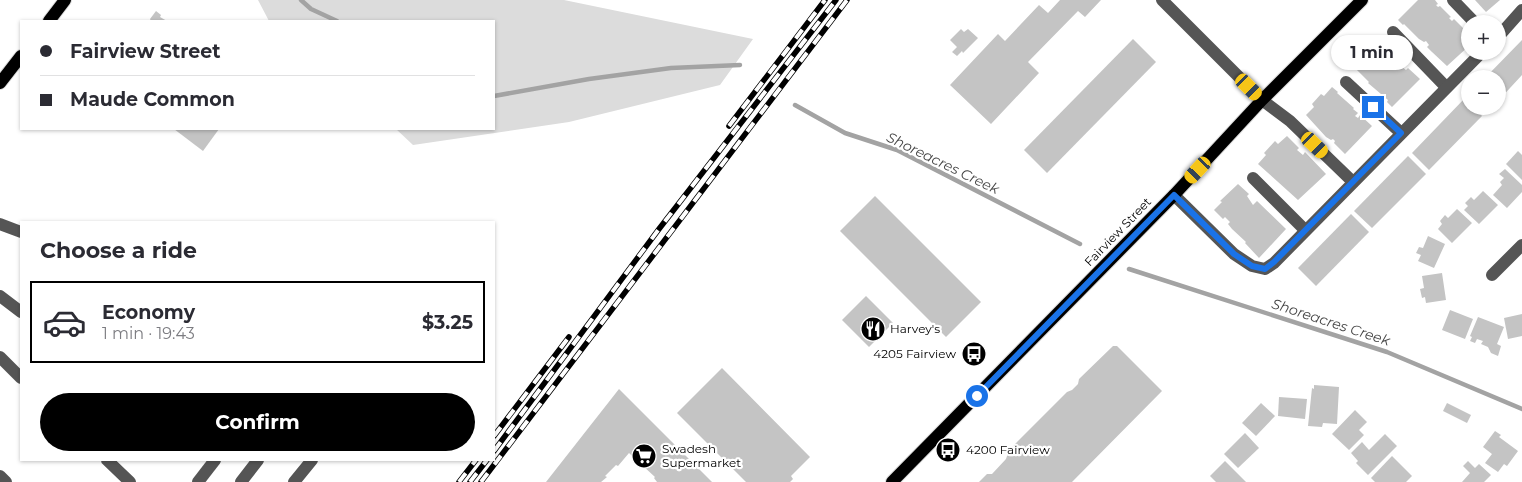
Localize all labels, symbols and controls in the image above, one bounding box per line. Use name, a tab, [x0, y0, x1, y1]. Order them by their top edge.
map controls	[1461, 15, 1506, 115]
button: +	[1461, 15, 1506, 60]
callout: 1 min	[1332, 34, 1414, 70]
text: Fairview Street	[70, 40, 221, 63]
text: 1 min	[1350, 43, 1394, 62]
button: −	[1461, 70, 1506, 115]
car	[1233, 71, 1264, 103]
text: Maude Common	[70, 88, 235, 111]
route end	[1362, 96, 1384, 118]
water label: Shoreacres Creek	[884, 128, 1003, 198]
car	[1299, 129, 1331, 161]
car	[1182, 154, 1213, 186]
street label: Fairview Street	[1081, 194, 1154, 269]
text: Choose a ride	[40, 237, 197, 264]
water label: Shoreacres Creek	[1270, 294, 1393, 350]
icon: car	[42, 300, 87, 345]
text: Economy	[102, 301, 195, 324]
text: $3.25	[422, 311, 473, 334]
restaurant icon: Harvey's	[860, 316, 886, 342]
place label: Harvey's	[890, 321, 940, 336]
text: 1 min · 19:43	[102, 324, 195, 343]
bus stop icon: 4205 Fairview	[961, 341, 987, 367]
place label: 4205 Fairview	[873, 346, 956, 361]
route start	[966, 385, 988, 407]
button: Confirm	[40, 393, 475, 451]
bus stop icon: 4200 Fairview	[935, 437, 961, 463]
place label: Swadesh Supermarket	[662, 441, 741, 470]
place label: 4200 Fairview	[966, 442, 1050, 457]
supermarket icon: Swadesh Supermarket	[631, 443, 657, 469]

